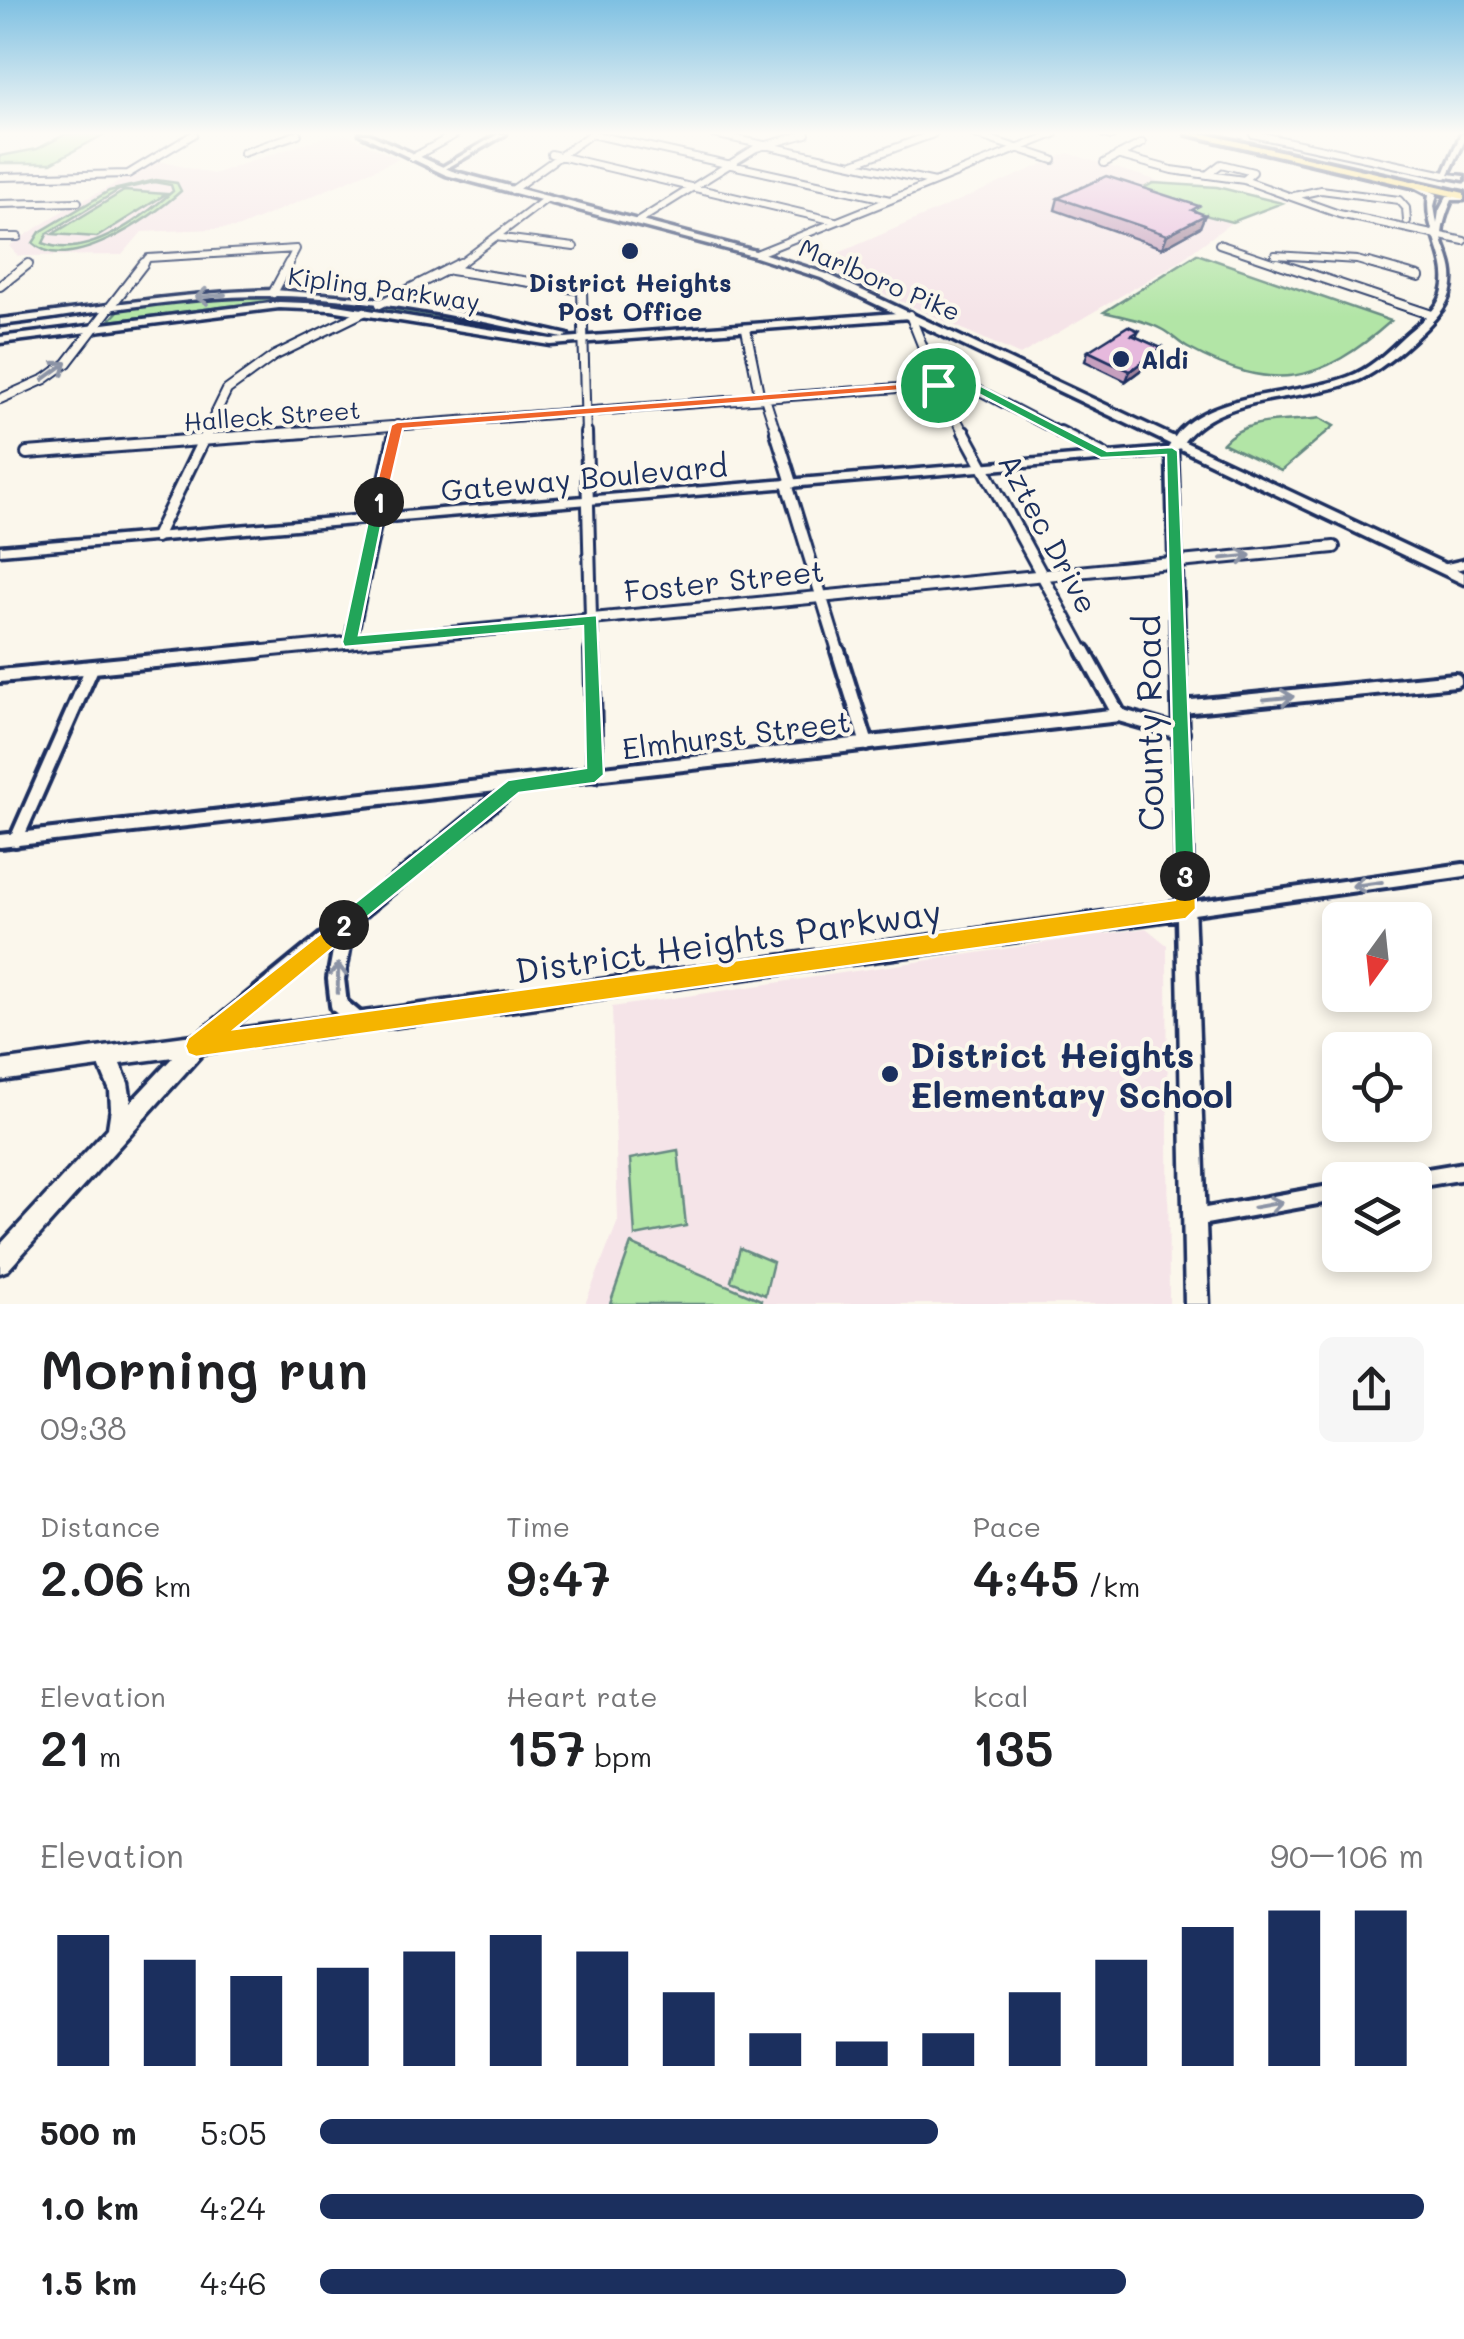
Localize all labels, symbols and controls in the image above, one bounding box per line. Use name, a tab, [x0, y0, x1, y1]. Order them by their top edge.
street label: Marlboro Pike	[795, 231, 965, 327]
marker: District Heights Post Office	[619, 240, 641, 262]
street label: Kipling Parkway	[286, 259, 482, 318]
place label: District Heights Post Office	[528, 266, 732, 327]
one-way arrow	[194, 287, 226, 306]
pin	[896, 343, 981, 428]
place label: Aldi	[1141, 343, 1189, 375]
marker: Aldi	[1110, 348, 1132, 370]
icon: arrive	[911, 358, 966, 413]
one-way arrow	[41, 361, 68, 382]
street label: Halleck Street	[183, 393, 361, 437]
street label: Gateway Boulevard	[439, 445, 729, 509]
street label: Aztec Drive	[990, 446, 1108, 620]
pin: 1	[354, 477, 404, 527]
text: 1	[373, 484, 385, 520]
one-way arrow	[1219, 547, 1251, 566]
street label: Foster Street	[622, 550, 826, 610]
street label: County Road	[1123, 614, 1173, 832]
one-way arrow	[1262, 688, 1294, 707]
street label: Elmhurst Street	[619, 700, 853, 768]
pin: 3	[1160, 851, 1210, 901]
text: 3	[1177, 858, 1193, 894]
one-way arrow	[1352, 875, 1384, 894]
street label: District Heights Parkway	[512, 887, 944, 993]
pin: 2	[319, 900, 369, 950]
north arrow	[1322, 902, 1432, 1012]
map controls	[1322, 902, 1432, 1272]
text: 2	[336, 907, 352, 943]
one-way arrow	[328, 963, 348, 996]
place label: District Heights Elementary School	[910, 1031, 1233, 1117]
button: locate	[1322, 1032, 1432, 1142]
marker: District Heights Elementary School	[879, 1063, 901, 1085]
button: layers	[1322, 1162, 1432, 1272]
one-way arrow	[1251, 1195, 1283, 1214]
text: Morning run	[40, 1332, 368, 1404]
button: share	[1319, 1337, 1424, 1442]
text: 09:38	[40, 1406, 127, 1448]
text: Distance	[40, 1508, 161, 1544]
text: Time	[506, 1508, 570, 1544]
text: Pace	[973, 1508, 1041, 1544]
text: 2.06	[40, 1544, 145, 1610]
text: 9:47	[506, 1544, 611, 1610]
text: 4:45	[973, 1544, 1079, 1610]
text: km	[145, 1568, 191, 1604]
text: /km	[1079, 1568, 1140, 1604]
text: Elevation	[40, 1678, 166, 1714]
text: Heart rate	[506, 1678, 658, 1714]
text: kcal	[973, 1678, 1028, 1714]
text: 21	[40, 1714, 90, 1780]
text: 157	[506, 1714, 586, 1780]
text: 135	[973, 1714, 1054, 1780]
text: m	[90, 1738, 121, 1774]
text: bpm	[586, 1738, 652, 1774]
text: Elevation	[40, 1834, 184, 1876]
text: 90–106 m	[1270, 1834, 1424, 1876]
text: 500 m	[40, 2111, 137, 2153]
text: 5:05	[200, 2111, 267, 2153]
text: 1.0 km	[40, 2186, 139, 2228]
text: 4:24	[200, 2186, 265, 2228]
text: 1.5 km	[40, 2261, 137, 2303]
text: 4:46	[200, 2261, 267, 2303]

